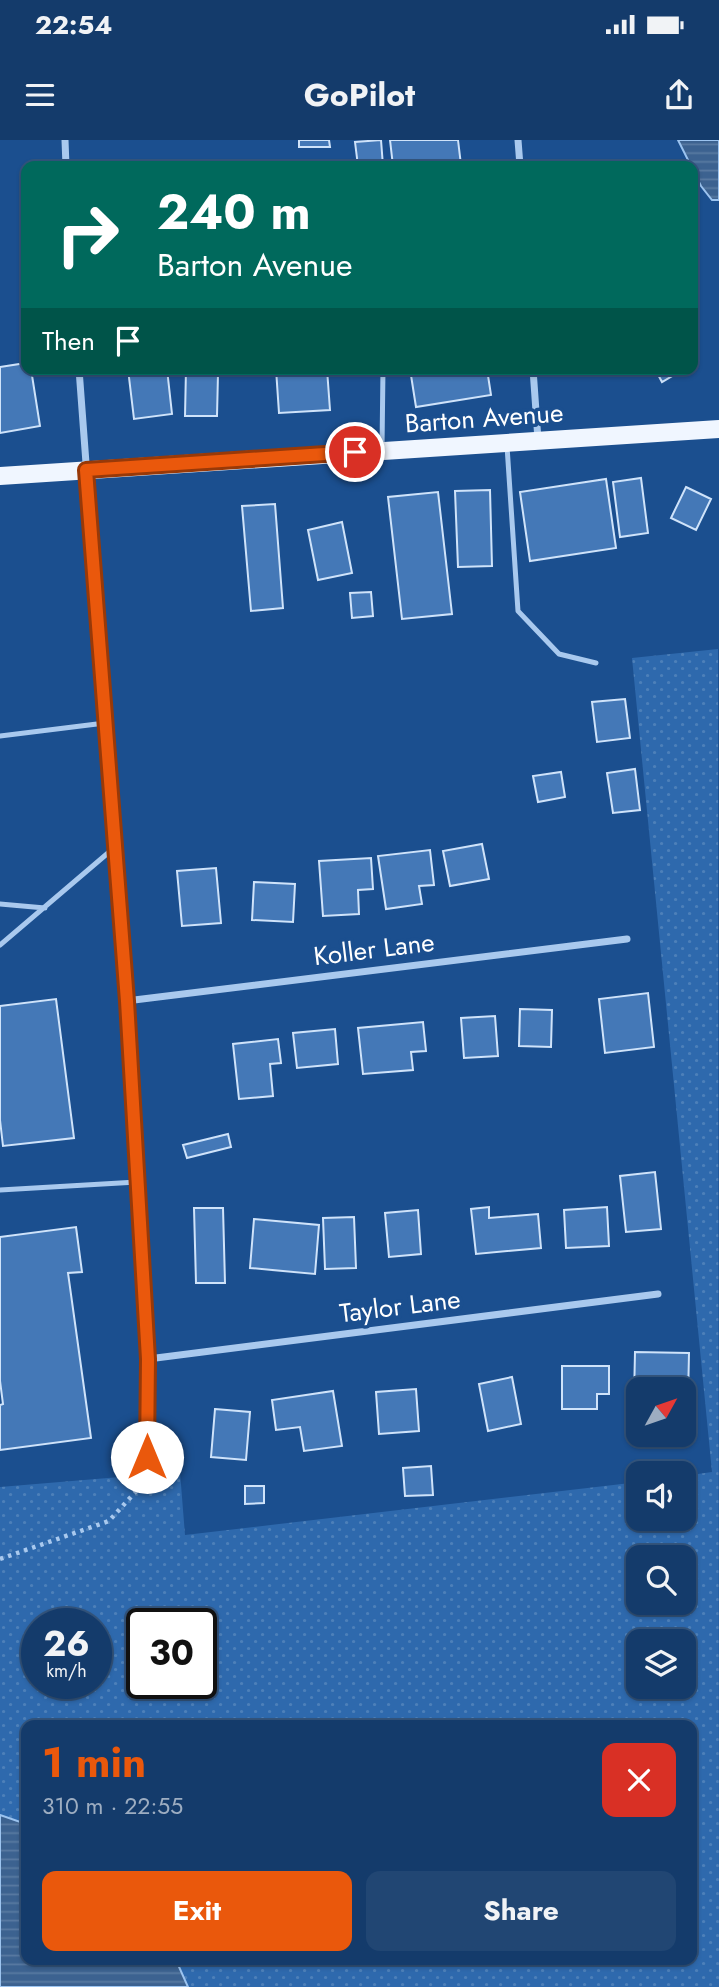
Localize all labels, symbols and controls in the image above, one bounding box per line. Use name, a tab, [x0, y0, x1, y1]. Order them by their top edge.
text: 22:54	[35, 6, 112, 44]
text: GoPilot	[304, 72, 415, 118]
icon: menu	[21, 76, 59, 114]
icon: share	[660, 76, 698, 114]
text: 240 m	[157, 177, 311, 247]
icon: right	[42, 189, 133, 280]
text: Barton Avenue	[157, 242, 352, 288]
text: Then	[42, 322, 95, 360]
icon: arrive	[109, 322, 147, 360]
street label: Barton Avenue	[403, 394, 565, 442]
pin	[325, 422, 385, 482]
icon: arrive	[336, 433, 374, 471]
street label: Koller Lane	[311, 923, 437, 975]
street label: Taylor Lane	[337, 1280, 463, 1332]
north arrow	[626, 1377, 696, 1447]
map controls	[626, 1377, 696, 1699]
position arrow	[110, 1420, 184, 1494]
button: sound	[626, 1461, 696, 1531]
button: search	[626, 1545, 696, 1615]
speed limit sign: 30	[126, 1608, 217, 1699]
text: 26	[43, 1619, 90, 1669]
button: layers	[626, 1629, 696, 1699]
text: km/h	[46, 1658, 87, 1684]
text: 1 min	[42, 1732, 146, 1793]
button: close	[602, 1743, 676, 1817]
text: 310 m · 22:55	[42, 1789, 183, 1823]
button: Exit	[42, 1871, 352, 1951]
button: Share	[366, 1871, 676, 1951]

